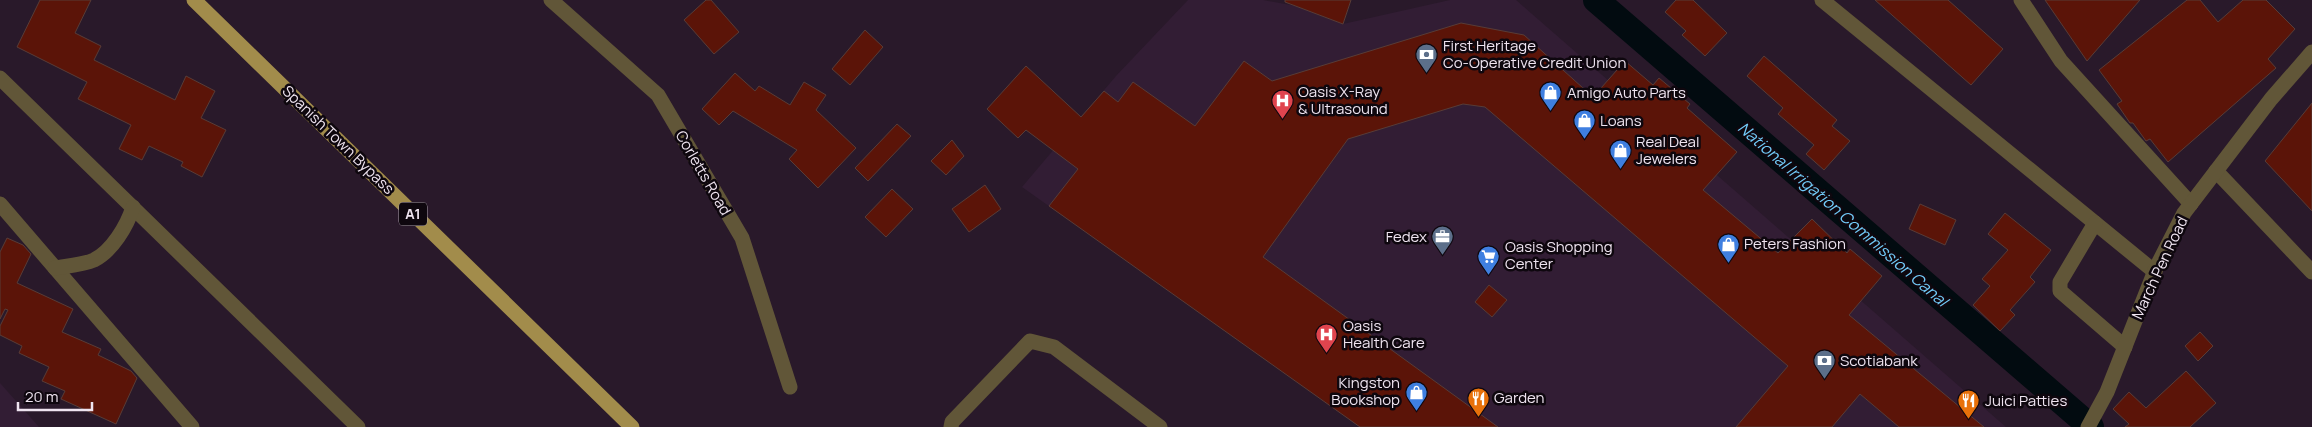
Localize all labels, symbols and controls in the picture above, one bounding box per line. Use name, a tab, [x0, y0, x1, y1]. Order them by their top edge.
place label: First Heritage Co-Operative Credit Union	[1443, 35, 1626, 73]
bank icon: First Heritage Co-Operative Credit Union	[1415, 43, 1439, 74]
street label: Spanish Town Bypass	[278, 81, 399, 199]
place label: Oasis X-Ray & Ultrasound	[1298, 81, 1388, 119]
shop icon: Amigo Auto Parts	[1539, 81, 1563, 112]
place label: Amigo Auto Parts	[1567, 82, 1686, 103]
hospital icon: Oasis X-Ray & Ultrasound	[1270, 89, 1294, 120]
shop icon: Loans	[1572, 109, 1596, 140]
place label: Loans	[1600, 110, 1642, 131]
water label: National Irrigation Commission Canal	[1733, 117, 1954, 313]
street label: Corletts Road	[671, 126, 736, 219]
place label: Real Deal Jewelers	[1636, 131, 1699, 169]
shop icon: Real Deal Jewelers	[1608, 139, 1632, 170]
road number: A1	[399, 202, 427, 225]
street label: March Pen Road	[2126, 213, 2193, 323]
office icon: Fedex	[1431, 225, 1455, 256]
place label: Fedex	[1386, 226, 1427, 247]
shop icon: Peters Fashion	[1716, 232, 1740, 263]
place label: Peters Fashion	[1744, 233, 1846, 254]
place label: Oasis Shopping Center	[1505, 236, 1613, 274]
supermarket icon: Oasis Shopping Center	[1477, 244, 1501, 275]
place label: Oasis Health Care	[1343, 315, 1425, 353]
hospital icon: Oasis Health Care	[1315, 323, 1339, 354]
bank icon: Scotiabank	[1812, 349, 1836, 380]
place label: Scotiabank	[1840, 350, 1918, 371]
place label: Kingston Bookshop	[1331, 372, 1400, 410]
scale bar	[18, 380, 91, 412]
shop icon: Kingston Bookshop	[1404, 380, 1428, 411]
text: 20 m	[25, 386, 58, 407]
restaurant icon: Garden	[1466, 386, 1490, 417]
place label: Garden	[1494, 387, 1545, 408]
restaurant icon: Juici Patties	[1957, 389, 1981, 420]
place label: Juici Patties	[1985, 390, 2067, 411]

